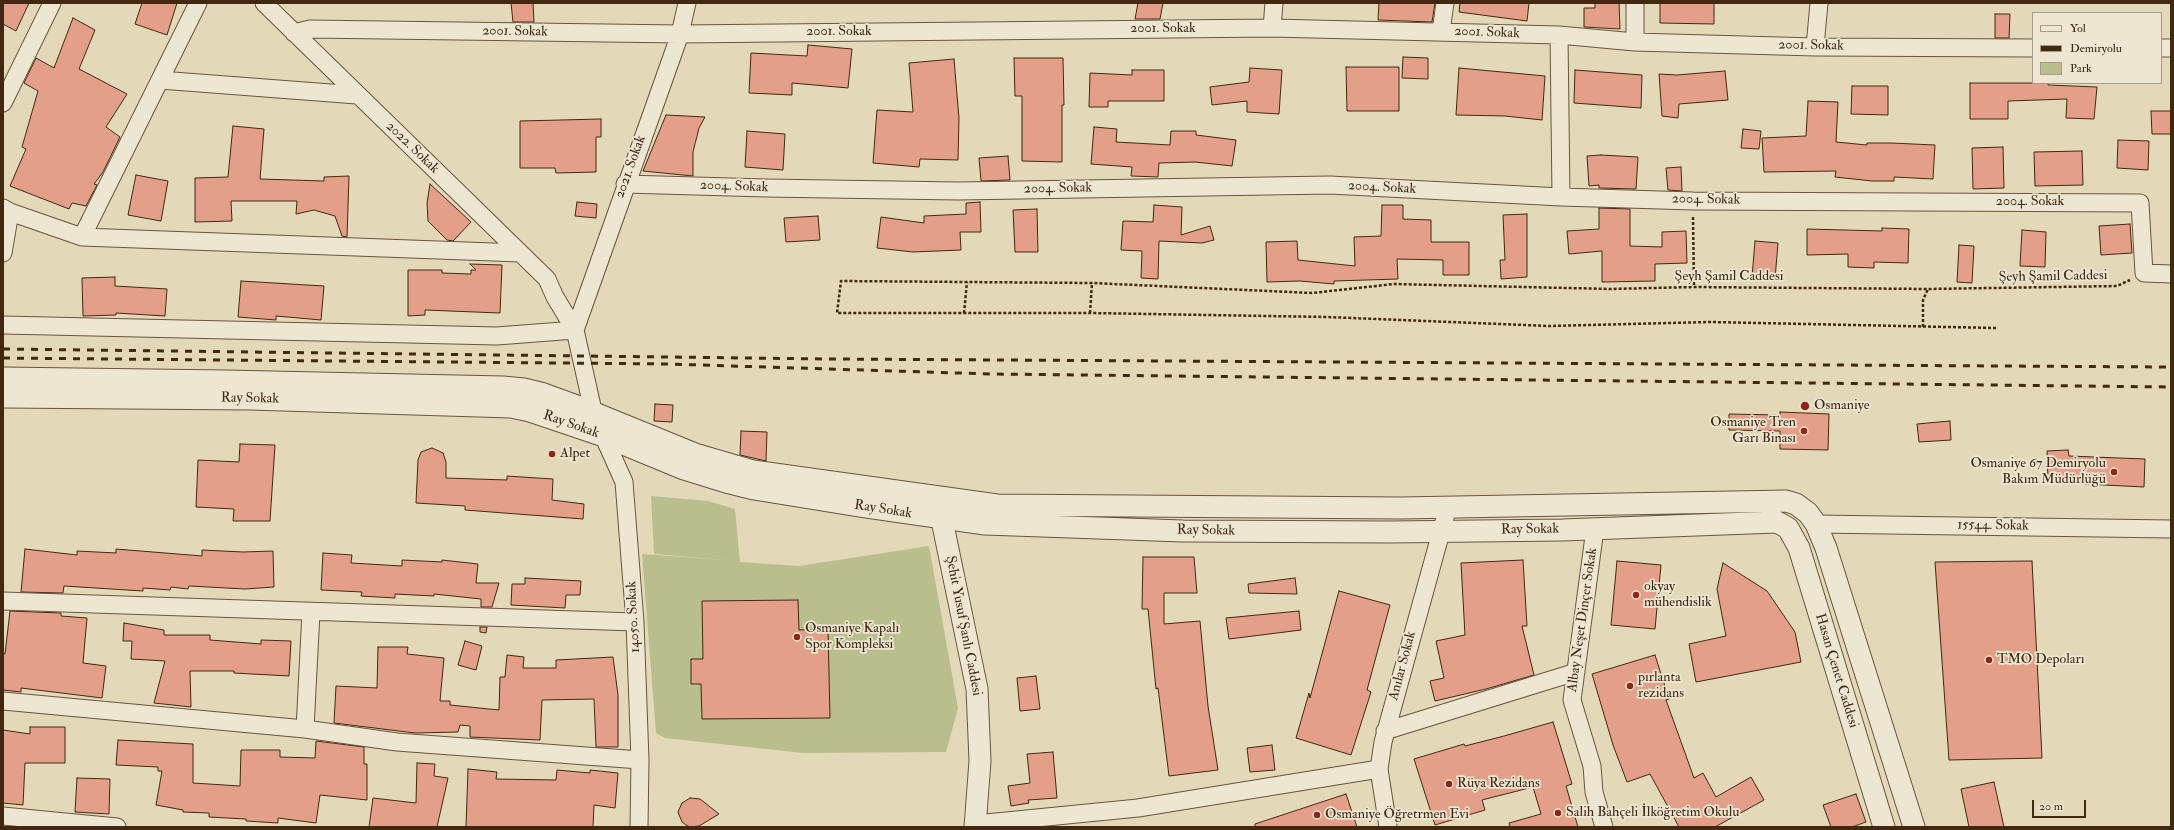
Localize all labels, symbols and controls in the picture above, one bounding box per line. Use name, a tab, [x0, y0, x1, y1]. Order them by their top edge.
legend	[2032, 12, 2162, 84]
street label: 2001. Sokak	[1130, 21, 1196, 37]
text: Yol	[2070, 21, 2086, 36]
street label: 2001. Sokak	[482, 23, 548, 41]
street label: 2001. Sokak	[1454, 23, 1520, 43]
street label: 2001. Sokak	[806, 24, 872, 40]
street label: 2001. Sokak	[1778, 37, 1844, 55]
text: Demiryolu	[2070, 41, 2122, 56]
text: Park	[2070, 61, 2092, 76]
street label: 2022. Sokak	[382, 118, 442, 178]
street label: 2021. Sokak	[612, 133, 650, 201]
street label: 2004. Sokak	[700, 177, 768, 197]
street label: 2004. Sokak	[1347, 178, 1417, 198]
street label: 2004. Sokak	[1024, 180, 1092, 198]
street label: 2004. Sokak	[1672, 191, 1740, 209]
street label: 2004. Sokak	[1996, 194, 2064, 210]
street label: Şeyh Şamil Caddesi	[1998, 268, 2108, 286]
street label: Şeyh Şamil Caddesi	[1675, 269, 1783, 285]
street label: Ray Sokak	[221, 390, 279, 408]
place label: Osmaniye	[1814, 398, 1870, 414]
marker: Osmaniye	[1799, 400, 1811, 412]
street label: Ray Sokak	[541, 408, 601, 442]
place label: Osmaniye Tren Garı Binası	[1710, 415, 1796, 448]
marker: Osmaniye Tren Garı Binası	[1799, 426, 1809, 436]
place label: Alpet	[560, 446, 590, 462]
marker: Alpet	[547, 449, 557, 459]
place label: Osmaniye 67 Demiryolu Bakım Müdürlüğü	[1970, 456, 2106, 488]
marker: Osmaniye 67 Demiryolu Bakım Müdürlüğü	[2109, 467, 2119, 477]
street label: Ray Sokak	[853, 497, 913, 523]
street label: 15544. Sokak	[1957, 517, 2029, 535]
street label: Ray Sokak	[1501, 521, 1559, 539]
street label: Ray Sokak	[1177, 522, 1235, 540]
street label: Albay Neşet Dinçer Sokak	[1565, 547, 1601, 693]
street label: Şehit Yusuf Şanlı Caddesi	[941, 554, 985, 698]
place label: okyay mühendislik	[1644, 579, 1712, 612]
street label: 14050. Sokak	[624, 581, 644, 653]
marker: okyay mühendislik	[1631, 590, 1641, 600]
street label: Hasan Çenet Caddesi	[1811, 612, 1861, 730]
place label: Osmaniye Kapalı Spor Kompleksi	[805, 621, 899, 654]
street label: Anılar Sokak	[1386, 630, 1420, 702]
marker: Osmaniye Kapalı Spor Kompleksi	[792, 632, 802, 642]
place label: TMO Depoları	[1997, 652, 2084, 668]
marker: TMO Depoları	[1984, 655, 1994, 665]
place label: pırlanta rezidans	[1638, 670, 1684, 702]
marker: pırlanta rezidans	[1625, 681, 1635, 691]
place label: Rüya Rezidans	[1457, 776, 1540, 792]
marker: Rüya Rezidans	[1444, 779, 1454, 789]
scale bar	[2034, 792, 2088, 818]
text: 20 m	[2039, 799, 2063, 814]
place label: Salih Bahçeli İlköğretim Okulu	[1566, 805, 1740, 821]
place label: Osmaniye Öğretrmen Evi	[1325, 807, 1469, 823]
marker: Salih Bahçeli İlköğretim Okulu	[1553, 808, 1563, 818]
marker: Osmaniye Öğretrmen Evi	[1312, 810, 1322, 820]

